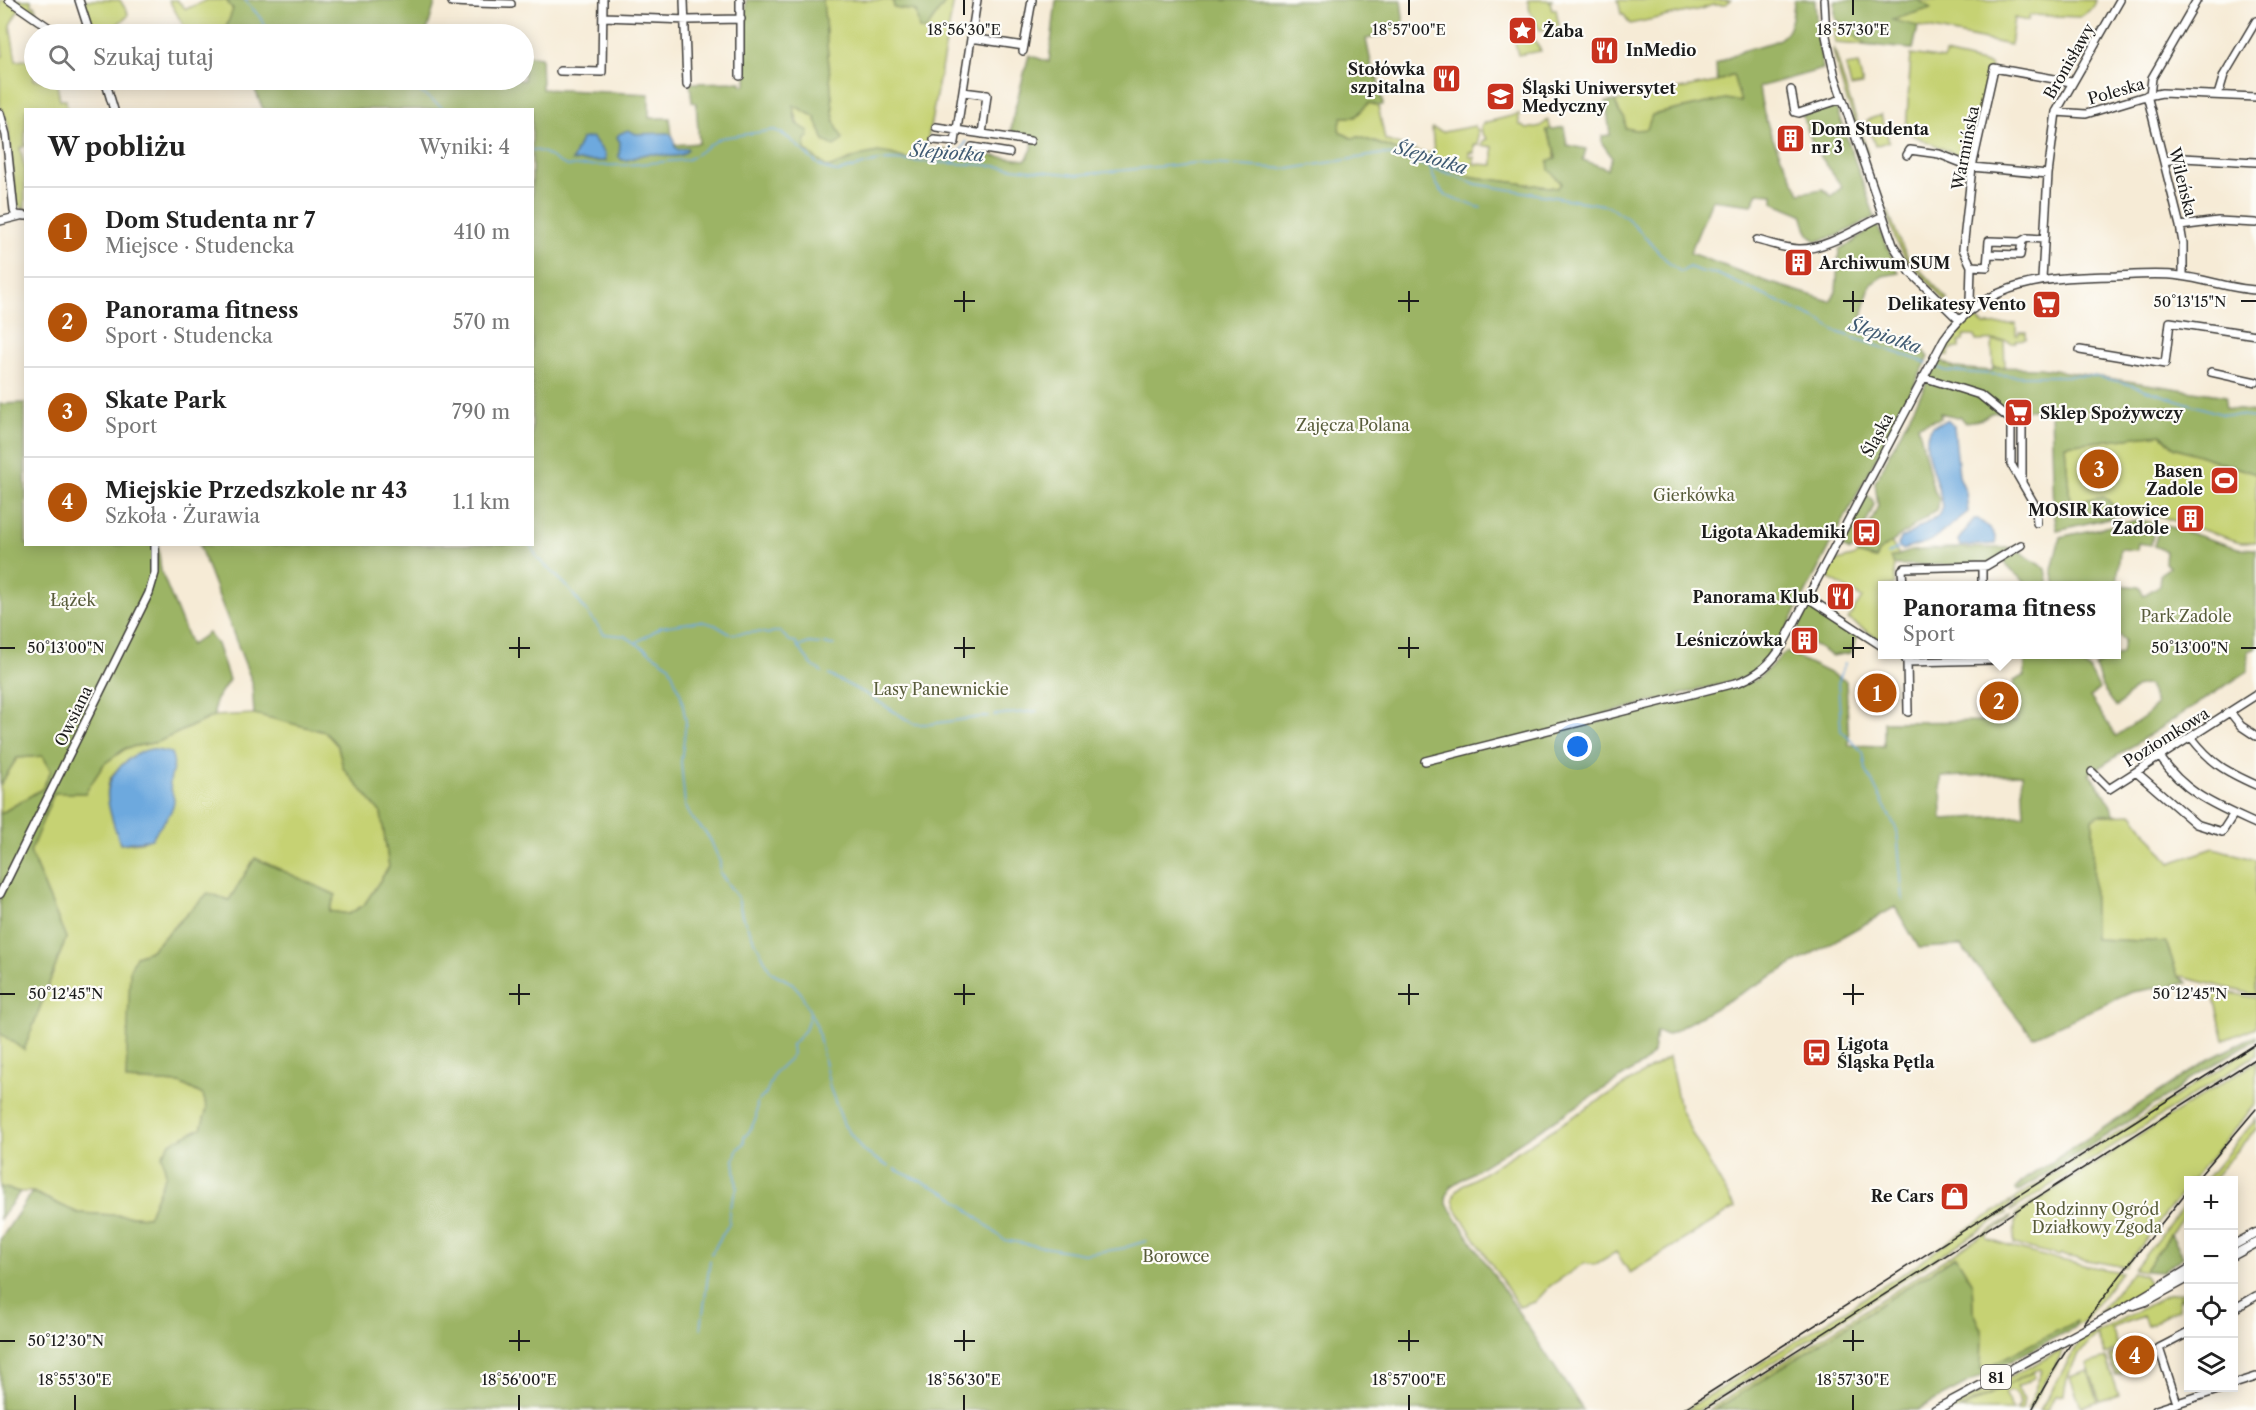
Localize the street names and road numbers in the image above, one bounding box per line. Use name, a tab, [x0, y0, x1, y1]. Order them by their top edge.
street label: Bronisławy	[2039, 19, 2099, 103]
street label: Poleska	[2085, 73, 2147, 109]
street label: Warmińska	[1947, 104, 1983, 193]
street label: Wileńska	[2165, 145, 2201, 219]
street label: Śląska	[1857, 409, 1897, 460]
street label: Owsiana	[50, 682, 96, 750]
street label: Poziomkowa	[2120, 703, 2213, 771]
road number: 81	[1981, 1365, 2011, 1389]

